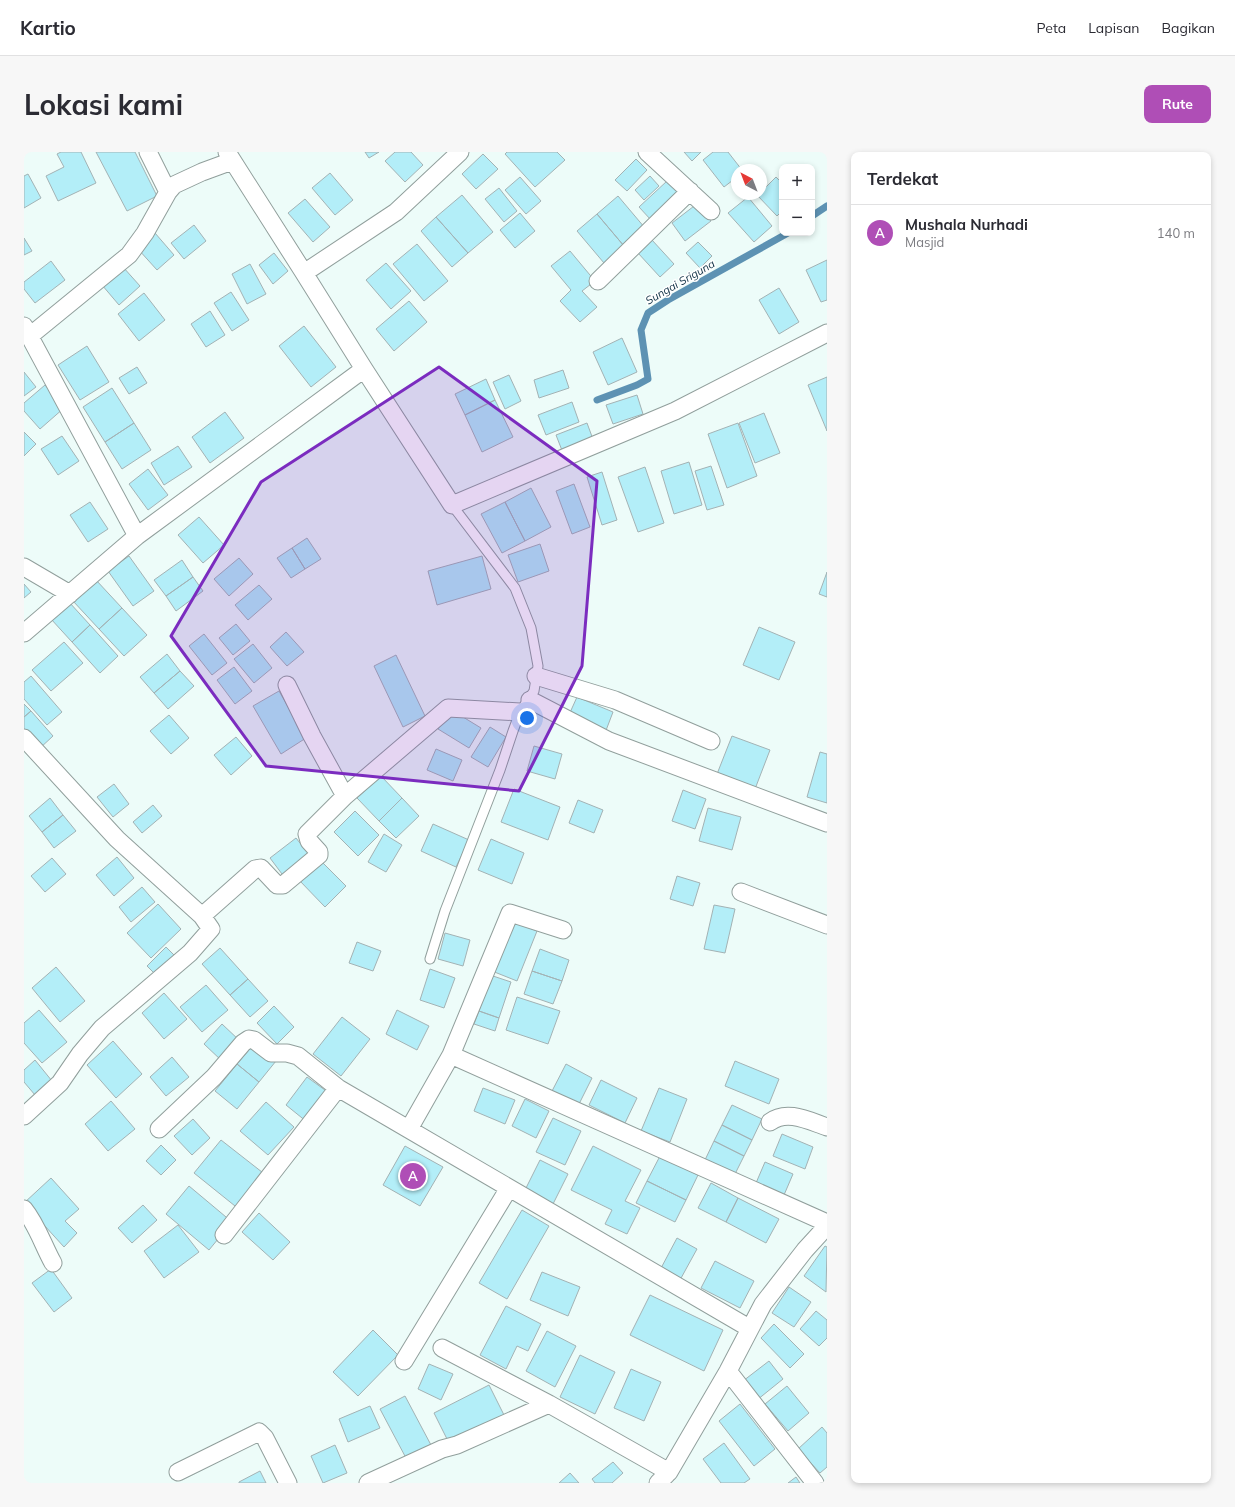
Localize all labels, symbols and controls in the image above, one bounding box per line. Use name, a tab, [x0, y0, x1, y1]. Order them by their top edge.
text: Kartio	[20, 16, 76, 40]
text: Peta	[1037, 19, 1066, 37]
text: Lapisan	[1088, 19, 1140, 37]
text: Bagikan	[1162, 19, 1215, 37]
button: Rute	[1144, 85, 1211, 123]
text: Lokasi kami	[24, 87, 183, 122]
north arrow	[731, 164, 767, 200]
map controls	[779, 164, 815, 236]
button: +	[779, 164, 815, 200]
text: Terdekat	[867, 168, 938, 189]
button: −	[779, 200, 815, 236]
text: Mushala Nurhadi	[905, 215, 1028, 234]
text: A	[875, 225, 885, 241]
text: 140 m	[1157, 225, 1195, 241]
text: Masjid	[905, 234, 944, 250]
water label: Sungai Sriguna	[643, 256, 718, 308]
your location	[517, 708, 537, 728]
pin: A	[400, 1161, 426, 1191]

